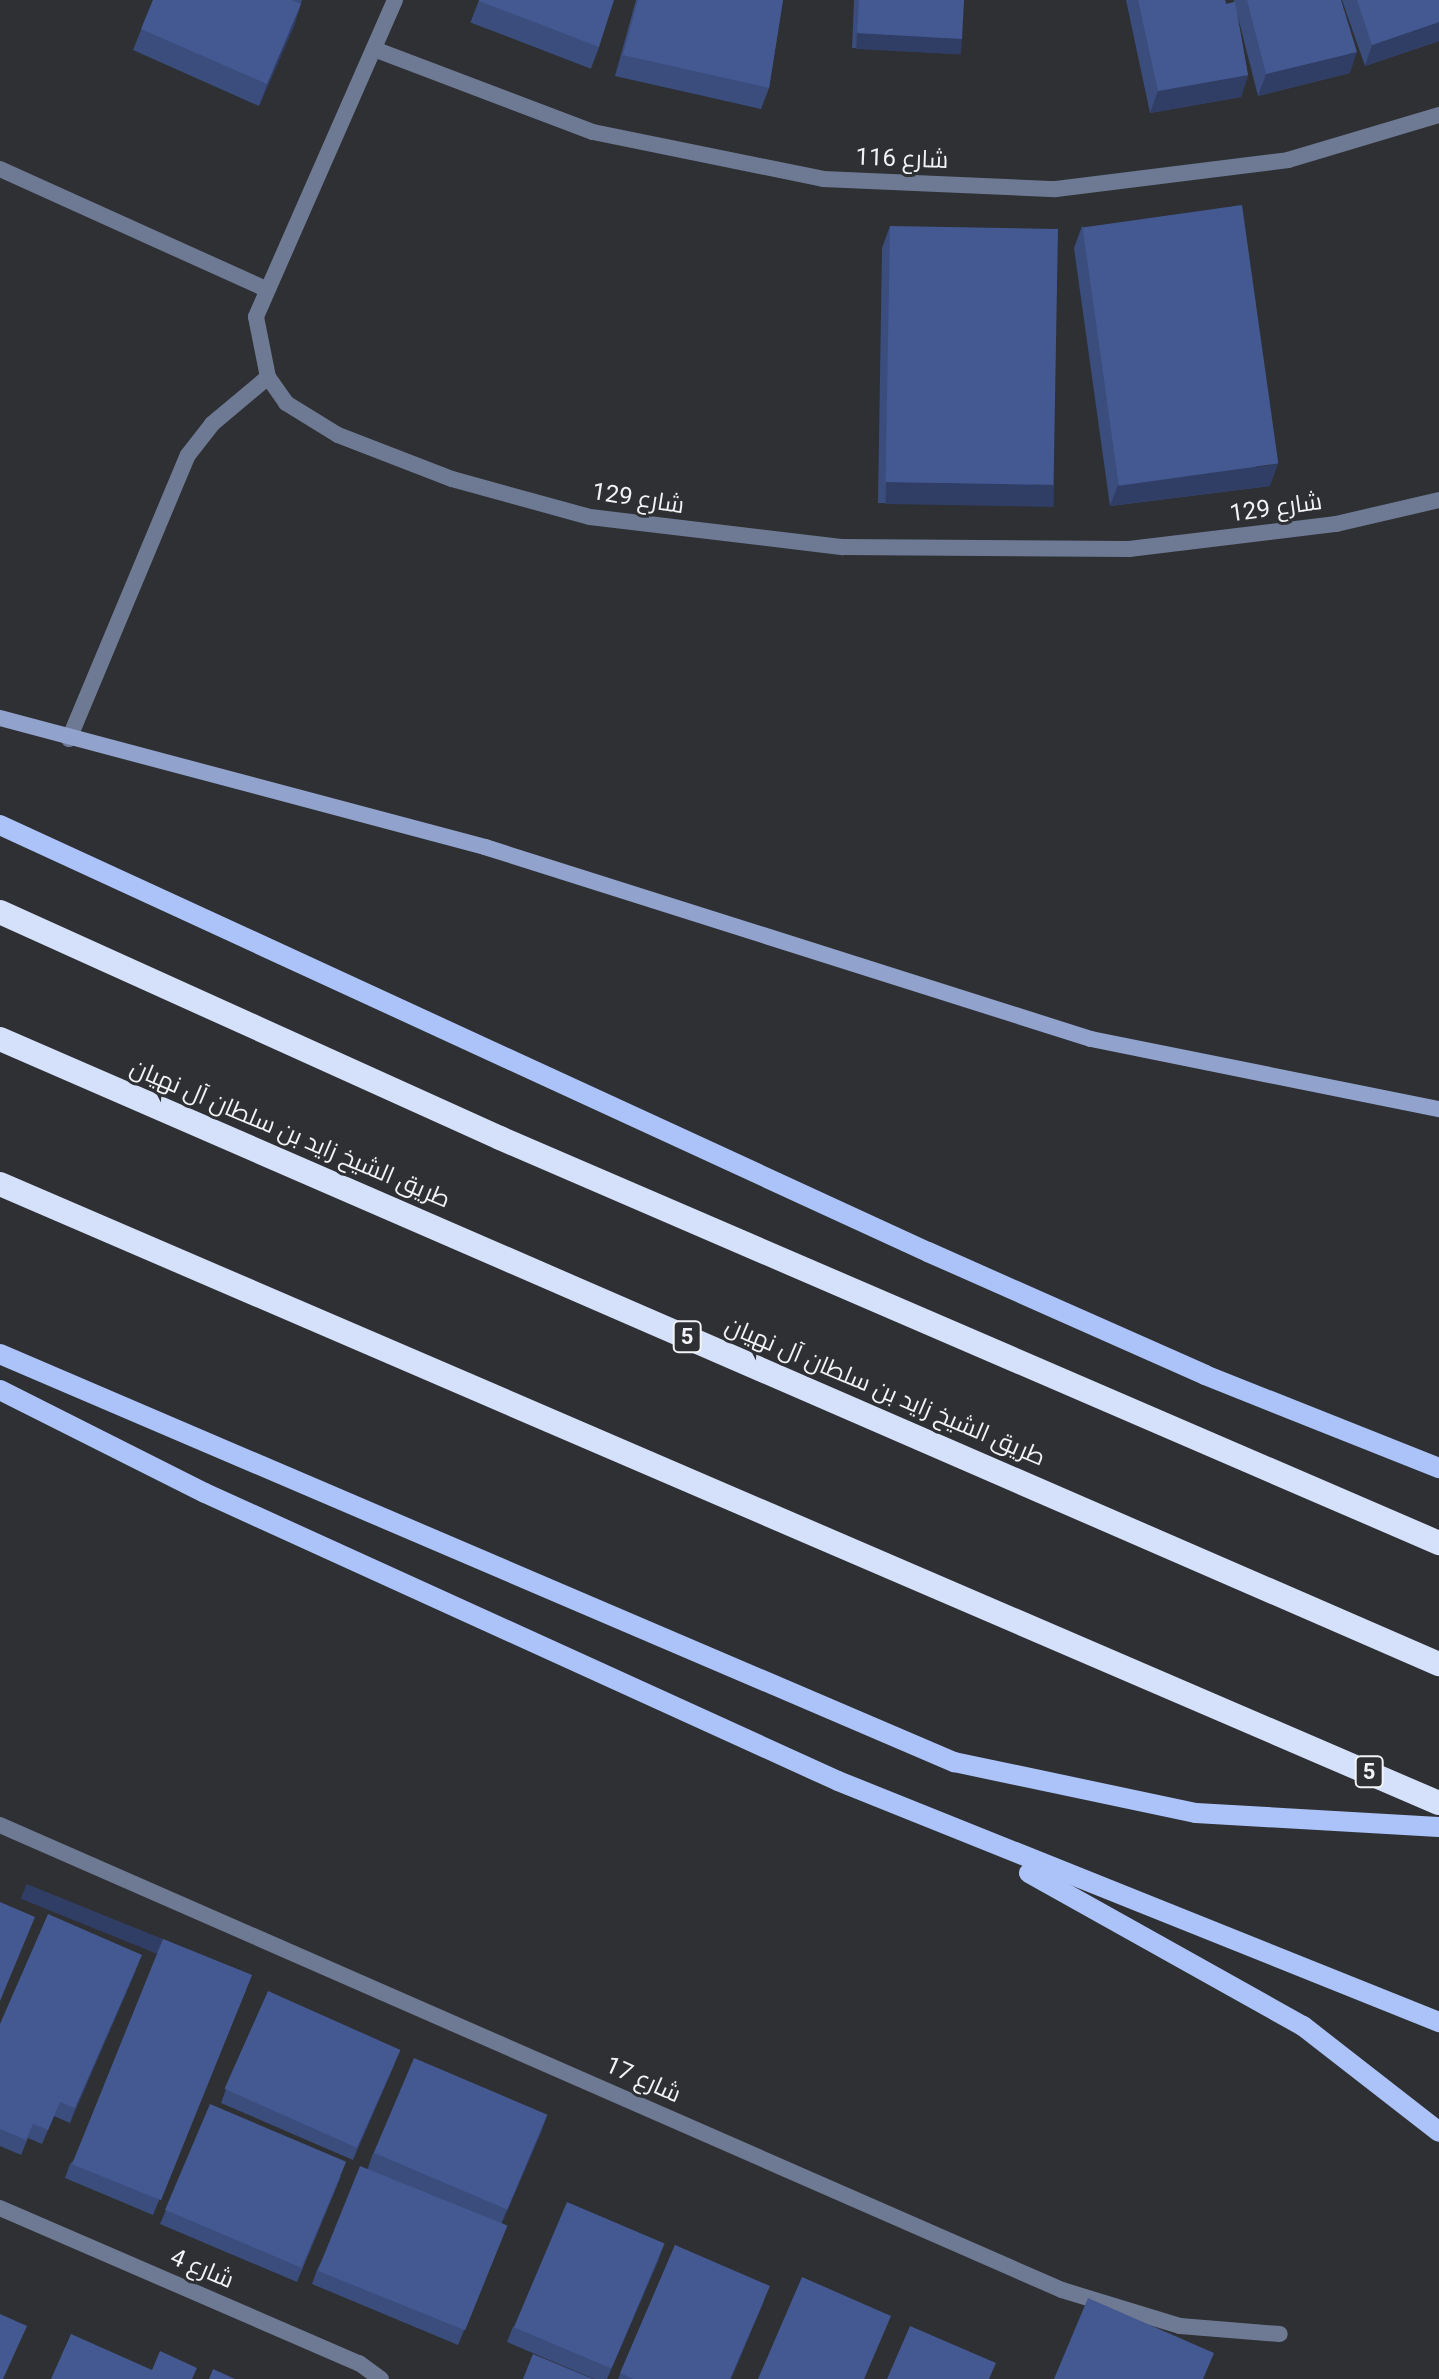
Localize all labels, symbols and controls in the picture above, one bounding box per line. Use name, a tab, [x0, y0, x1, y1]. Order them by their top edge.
street label: شارع 116	[855, 143, 949, 175]
street label: شارع 129	[590, 478, 686, 520]
street label: شارع 129	[1228, 487, 1324, 529]
street label: طريق الشيخ زايد بن سلطان آل نهيان	[126, 1053, 454, 1215]
street label: طريق الشيخ زايد بن سلطان آل نهيان	[721, 1311, 1049, 1473]
road number: 5	[671, 1319, 703, 1355]
road number: 5	[1353, 1754, 1385, 1790]
street label: شارع 17	[601, 2051, 685, 2109]
street label: شارع 4	[166, 2243, 238, 2295]

